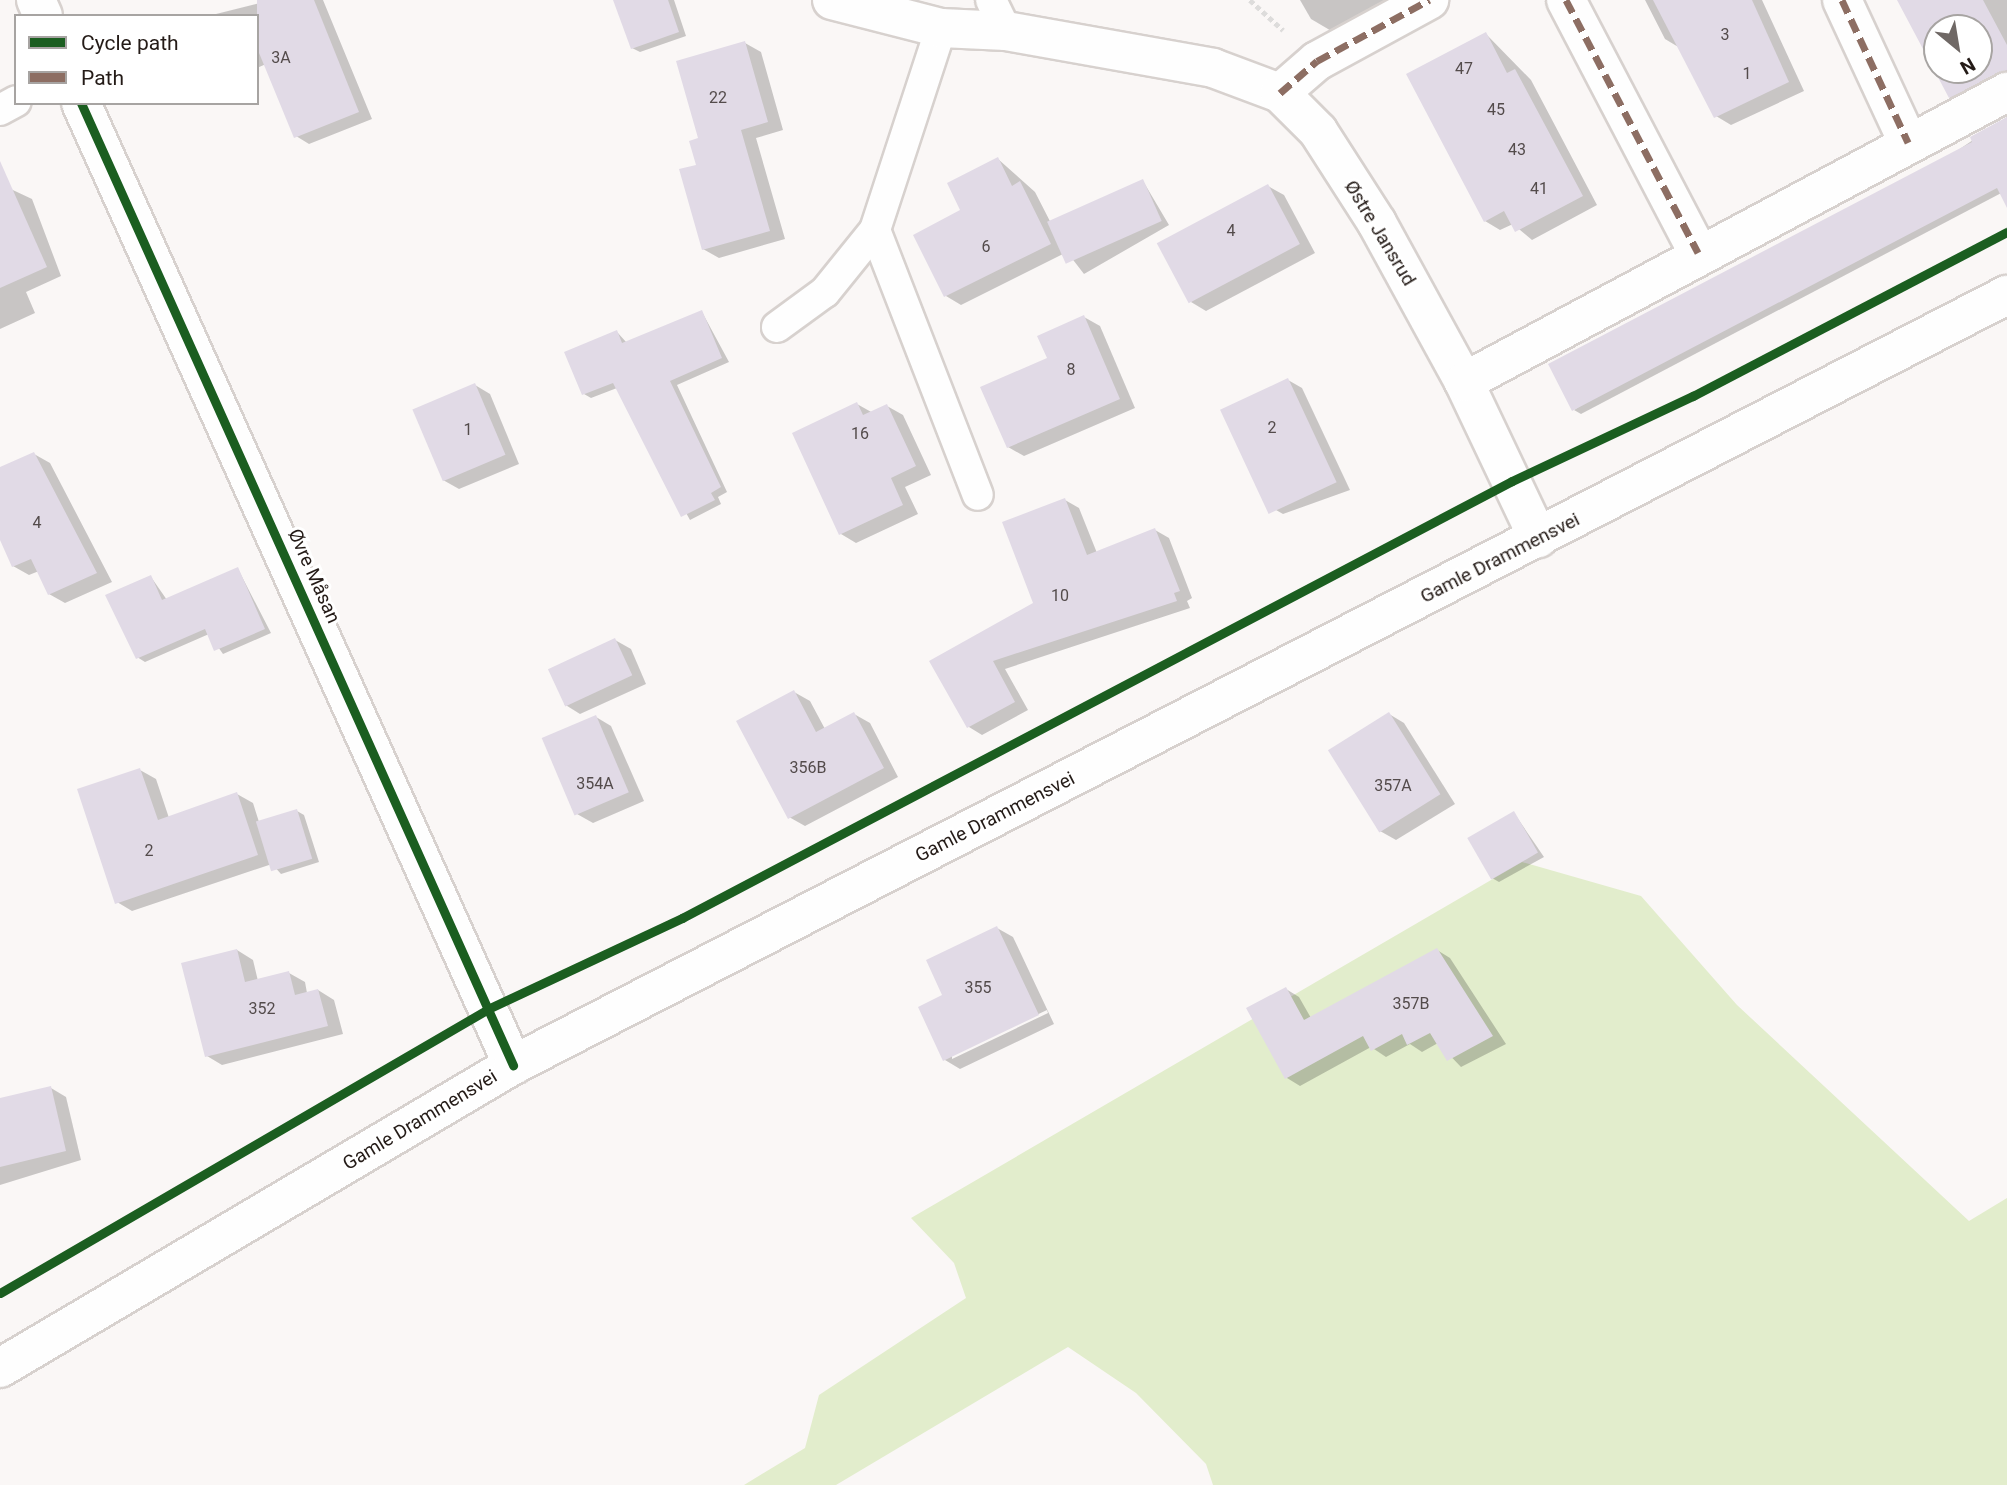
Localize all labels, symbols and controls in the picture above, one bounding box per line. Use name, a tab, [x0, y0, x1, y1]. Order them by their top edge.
legend	[14, 14, 259, 105]
north arrow	[1923, 14, 1993, 84]
house number: 3	[1721, 25, 1729, 45]
text: Cycle path	[81, 31, 179, 55]
house number: 3A	[271, 48, 291, 68]
text: N	[1956, 53, 1979, 79]
house number: 47	[1455, 59, 1473, 79]
house number: 1	[1743, 64, 1751, 84]
text: Path	[81, 66, 124, 90]
house number: 22	[709, 88, 727, 108]
house number: 45	[1487, 100, 1505, 120]
house number: 43	[1508, 140, 1526, 160]
street label: Østre Jansrud	[1340, 176, 1420, 290]
house number: 41	[1530, 179, 1548, 199]
house number: 4	[1227, 221, 1235, 241]
house number: 6	[982, 237, 990, 257]
house number: 8	[1067, 360, 1075, 380]
house number: 2	[1268, 418, 1276, 438]
house number: 1	[464, 420, 472, 440]
house number: 16	[851, 424, 869, 444]
street label: Gamle Drammensvei	[1417, 508, 1583, 608]
house number: 4	[33, 513, 41, 533]
street label: Øvre Måsan	[283, 525, 345, 627]
house number: 10	[1051, 586, 1069, 606]
house number: 356B	[790, 758, 826, 778]
street label: Gamle Drammensvei	[912, 767, 1078, 867]
house number: 354A	[576, 774, 614, 794]
house number: 357A	[1374, 776, 1412, 796]
house number: 2	[145, 841, 153, 861]
house number: 355	[965, 978, 991, 998]
house number: 357B	[1393, 994, 1429, 1014]
house number: 352	[249, 999, 275, 1019]
street label: Gamle Drammensvei	[339, 1065, 501, 1175]

